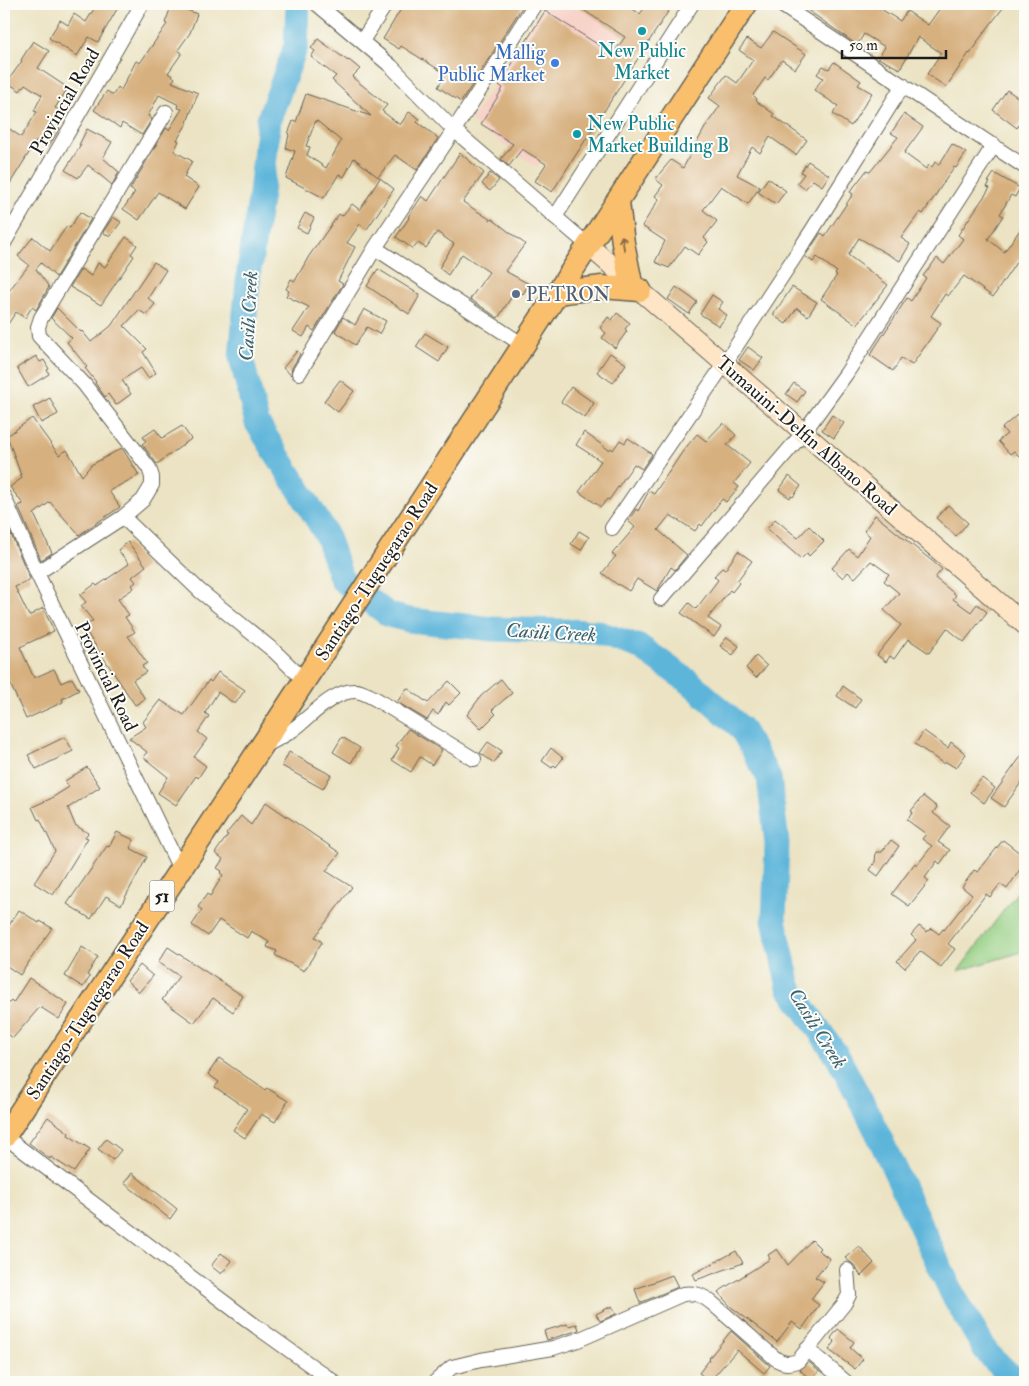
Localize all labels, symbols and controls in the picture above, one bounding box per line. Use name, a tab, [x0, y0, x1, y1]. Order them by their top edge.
marker: New Public Market	[636, 25, 648, 37]
scale bar	[842, 28, 945, 60]
text: 50 m	[849, 36, 878, 55]
place label: New Public Market	[598, 39, 686, 85]
place label: Mallig Public Market	[437, 41, 546, 87]
street label: Provincial Road	[25, 43, 105, 159]
marker: Mallig Public Market	[549, 57, 561, 69]
place label: New Public Market Building B	[587, 112, 729, 158]
marker: New Public Market Building B	[571, 128, 583, 140]
one-way arrow	[618, 235, 628, 251]
water label: Casili Creek	[234, 270, 263, 362]
place label: PETRON	[526, 283, 610, 307]
marker: PETRON	[510, 288, 522, 300]
street label: Tumauini-Delfin Albano Road	[711, 351, 902, 521]
street label: Santiago-Tuguegarao Road	[310, 477, 444, 665]
street label: Provincial Road	[69, 618, 143, 736]
water label: Casili Creek	[505, 618, 597, 647]
road number: 51	[150, 880, 174, 911]
street label: Santiago-Tuguegarao Road	[21, 916, 155, 1104]
water label: Casili Creek	[783, 983, 852, 1073]

